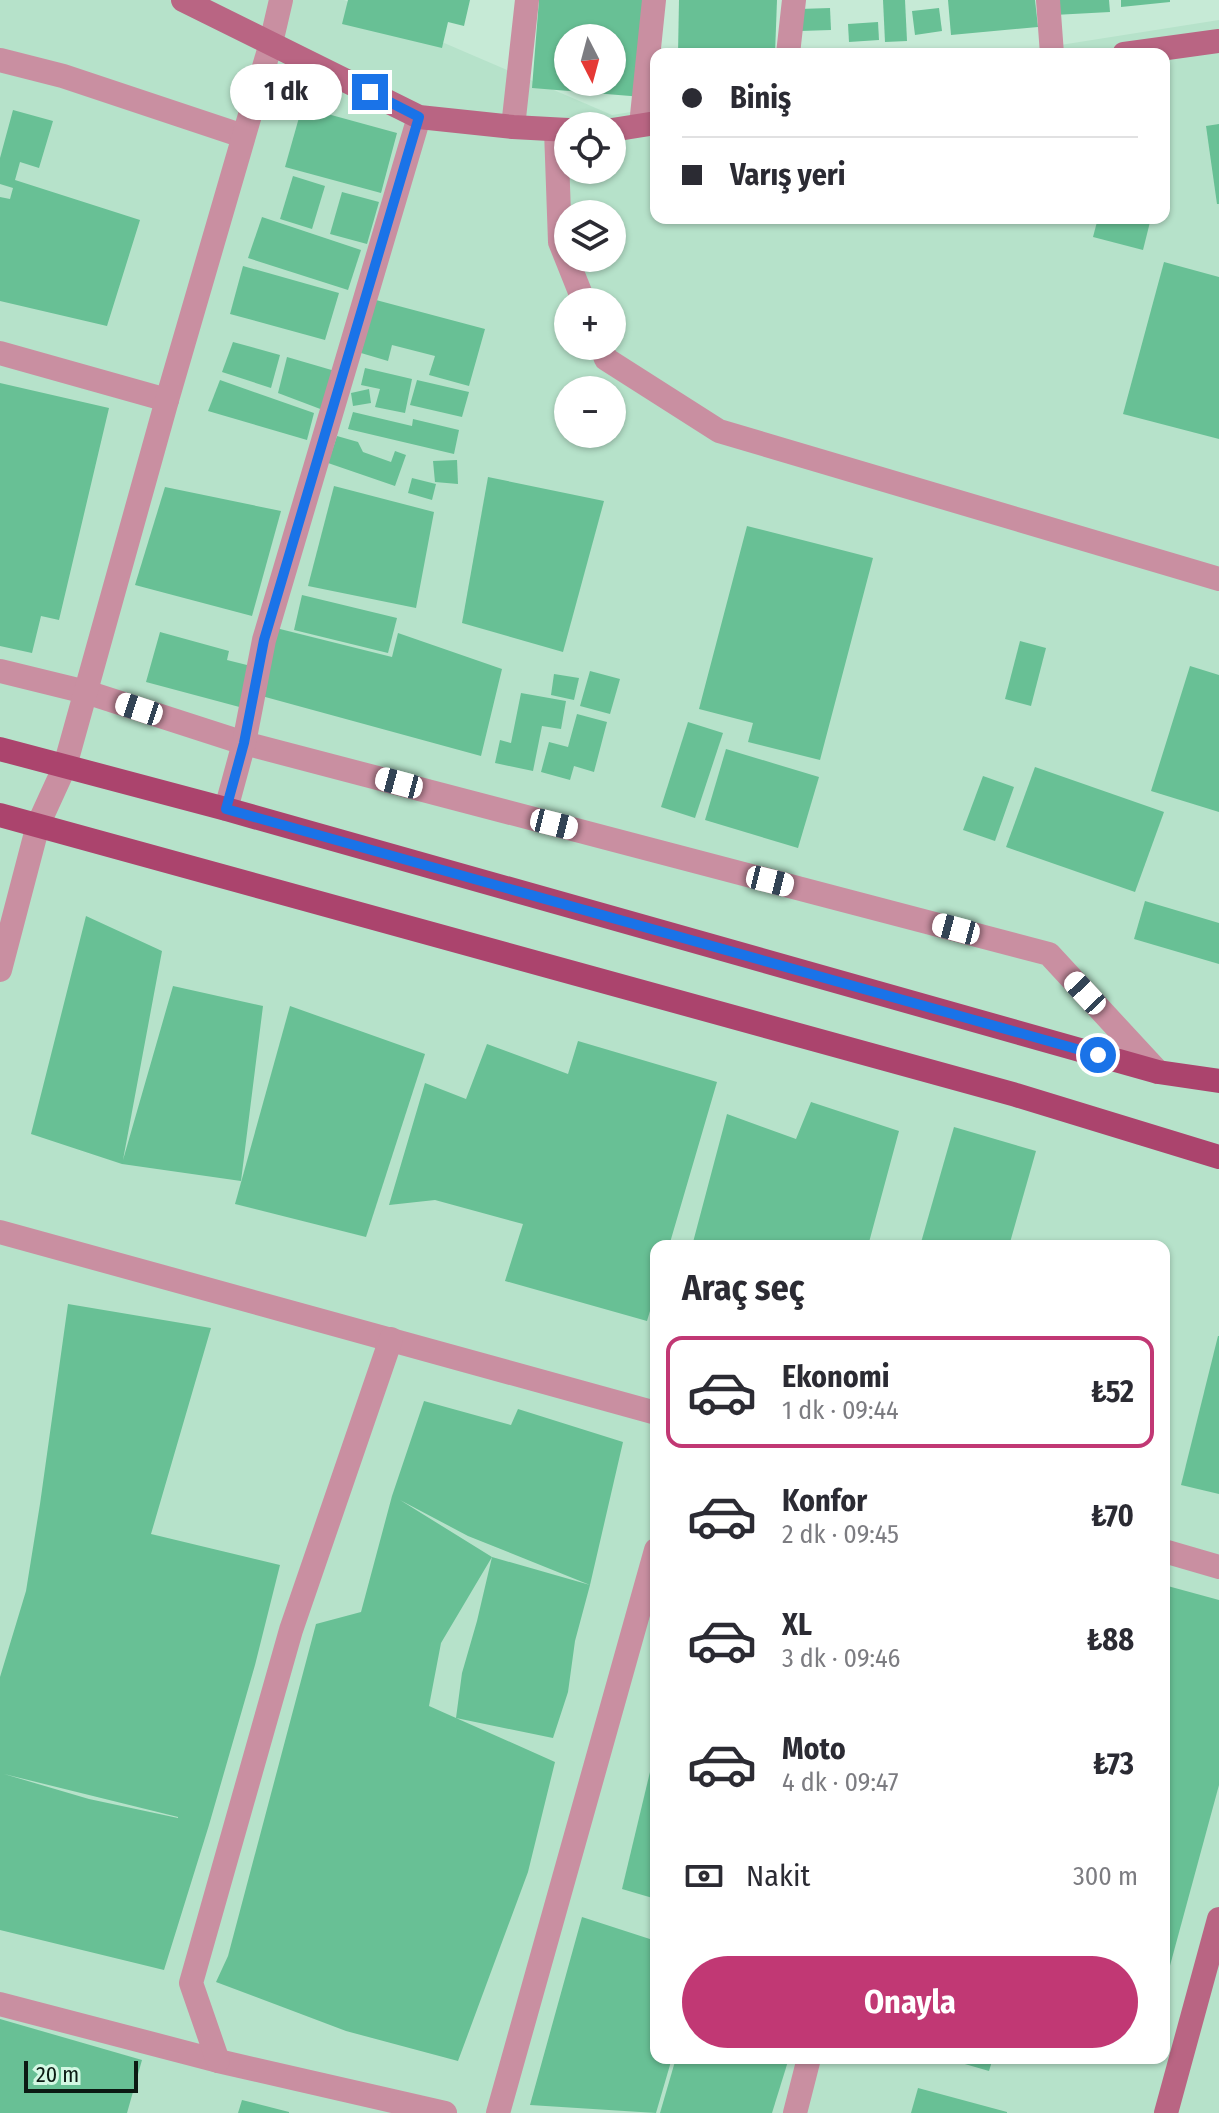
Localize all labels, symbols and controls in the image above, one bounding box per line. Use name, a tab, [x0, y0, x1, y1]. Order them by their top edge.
north arrow	[554, 24, 626, 96]
map controls	[554, 24, 626, 448]
callout: 1 dk	[230, 64, 342, 120]
route end	[352, 74, 388, 110]
text: 1 dk	[264, 76, 308, 107]
text: Biniş	[730, 80, 791, 116]
button: locate	[554, 112, 626, 184]
text: Varış yeri	[730, 157, 846, 193]
button: layers	[554, 200, 626, 272]
button: +	[554, 288, 626, 360]
button: −	[554, 376, 626, 448]
car	[112, 690, 166, 728]
car	[373, 765, 425, 801]
car	[528, 807, 580, 841]
car	[744, 864, 796, 898]
car	[930, 911, 982, 947]
car	[1060, 967, 1110, 1019]
route start	[1080, 1037, 1116, 1073]
text: Araç seç	[682, 1266, 804, 1310]
icon: car	[686, 1356, 758, 1428]
text: Ekonomi	[782, 1359, 890, 1395]
text: ₺52	[1091, 1374, 1134, 1410]
text: 1 dk · 09:44	[782, 1395, 899, 1426]
icon: car	[686, 1480, 758, 1552]
text: Konfor	[782, 1483, 867, 1519]
text: ₺70	[1091, 1498, 1134, 1534]
text: 2 dk · 09:45	[782, 1519, 899, 1550]
icon: car	[686, 1604, 758, 1676]
text: XL	[782, 1607, 812, 1643]
text: ₺88	[1086, 1622, 1134, 1658]
text: 3 dk · 09:46	[782, 1643, 900, 1674]
icon: car	[686, 1728, 758, 1800]
text: Moto	[782, 1731, 846, 1767]
text: ₺73	[1093, 1746, 1134, 1782]
text: 4 dk · 09:47	[782, 1767, 898, 1798]
icon: cash	[682, 1854, 726, 1898]
text: Nakit	[746, 1858, 810, 1894]
text: 300 m	[1073, 1861, 1138, 1892]
button: Onayla	[682, 1956, 1138, 2048]
scale bar	[24, 2057, 138, 2093]
text: 20 m	[36, 2061, 79, 2088]

